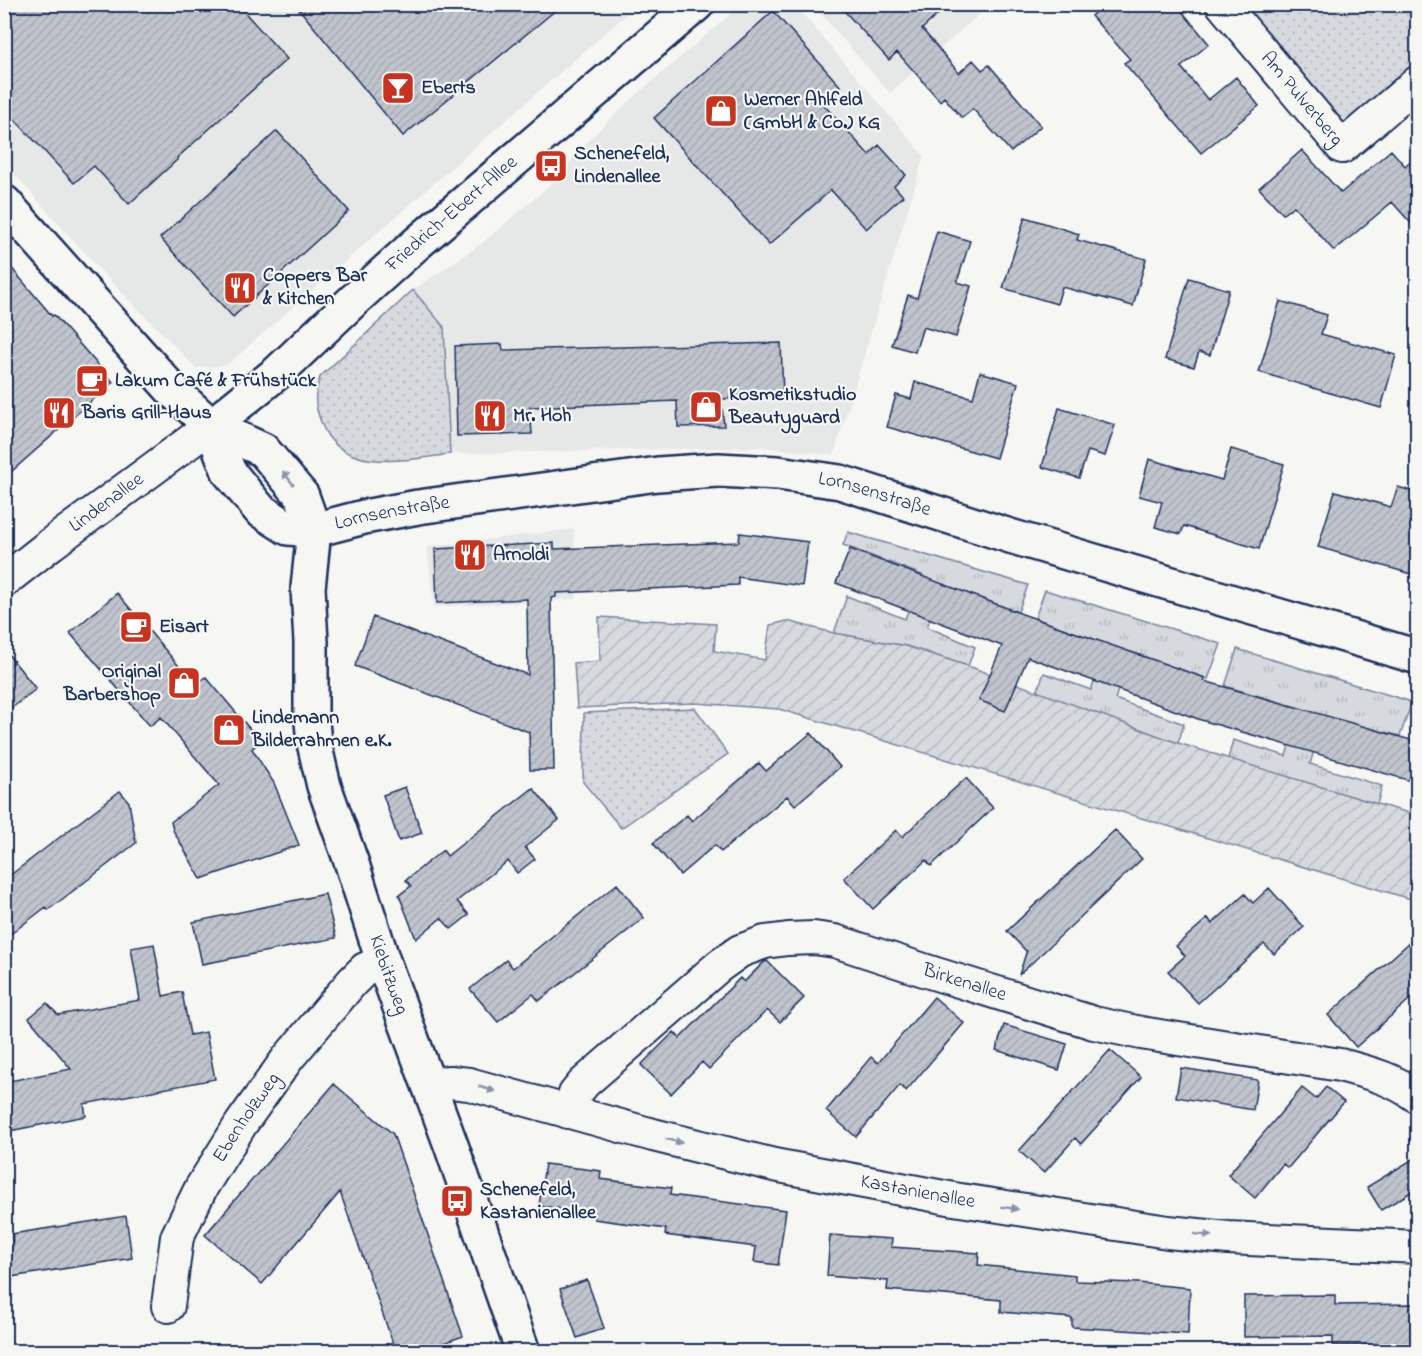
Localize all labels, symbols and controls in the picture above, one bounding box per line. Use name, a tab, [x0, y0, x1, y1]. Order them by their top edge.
street label: Am Pulverberg	[1253, 45, 1350, 153]
bar icon: Eberts	[380, 70, 416, 106]
place label: Eberts	[421, 74, 476, 103]
place label: Werner Ahlfeld (GmbH & Co.) KG	[744, 86, 881, 138]
shop icon: Werner Ahlfeld (GmbH & Co.) KG	[703, 93, 739, 129]
place label: Schenefeld, Lindenallee	[574, 140, 670, 192]
bus stop icon: Schenefeld, Lindenallee	[533, 148, 569, 184]
street label: Friedrich-Ebert-Allee	[379, 149, 524, 280]
place label: Coppers Bar & Kitchen	[262, 262, 368, 314]
restaurant icon: Coppers Bar & Kitchen	[222, 270, 258, 306]
cafe icon: Lakum Café & Frühstück	[74, 363, 110, 399]
place label: Lakum Café & Frühstück	[115, 367, 317, 396]
place label: Kosmetikstudio Beautyguard	[728, 381, 856, 434]
shop icon: Kosmetikstudio Beautyguard	[688, 389, 724, 425]
restaurant icon: Baris Grill-Haus	[41, 395, 77, 431]
restaurant icon: Mr. Hoh	[472, 398, 508, 434]
place label: Baris Grill-Haus	[81, 399, 212, 428]
place label: Mr. Hoh	[513, 402, 571, 431]
street label: Lornsenstraße	[816, 465, 935, 524]
street label: Lindenallee	[63, 466, 150, 540]
one-way arrow	[282, 471, 294, 486]
street label: Lornsenstraße	[332, 488, 451, 538]
restaurant icon: Arnoldi	[452, 537, 488, 573]
place label: Arnoldi	[493, 541, 550, 570]
cafe icon: Eisart	[118, 609, 154, 645]
place label: Eisart	[159, 613, 209, 642]
place label: Original Barbershop	[63, 658, 161, 710]
shop icon: Original Barbershop	[166, 665, 202, 701]
place label: Lindemann Bilderrahmen e.K.	[251, 704, 391, 756]
shop icon: Lindemann Bilderrahmen e.K.	[211, 712, 247, 748]
street label: Kiebitzweg	[361, 931, 416, 1019]
street label: Birkenallee	[918, 956, 1010, 1009]
street label: Ebenholzweg	[206, 1067, 289, 1169]
one-way arrow	[477, 1084, 496, 1094]
one-way arrow	[665, 1136, 684, 1146]
street label: Kastanienallee	[858, 1167, 977, 1217]
place label: Schenefeld, Kastanienallee	[480, 1176, 597, 1228]
bus stop icon: Schenefeld, Kastanienallee	[439, 1183, 475, 1219]
one-way arrow	[1000, 1203, 1019, 1212]
one-way arrow	[1193, 1230, 1212, 1240]

